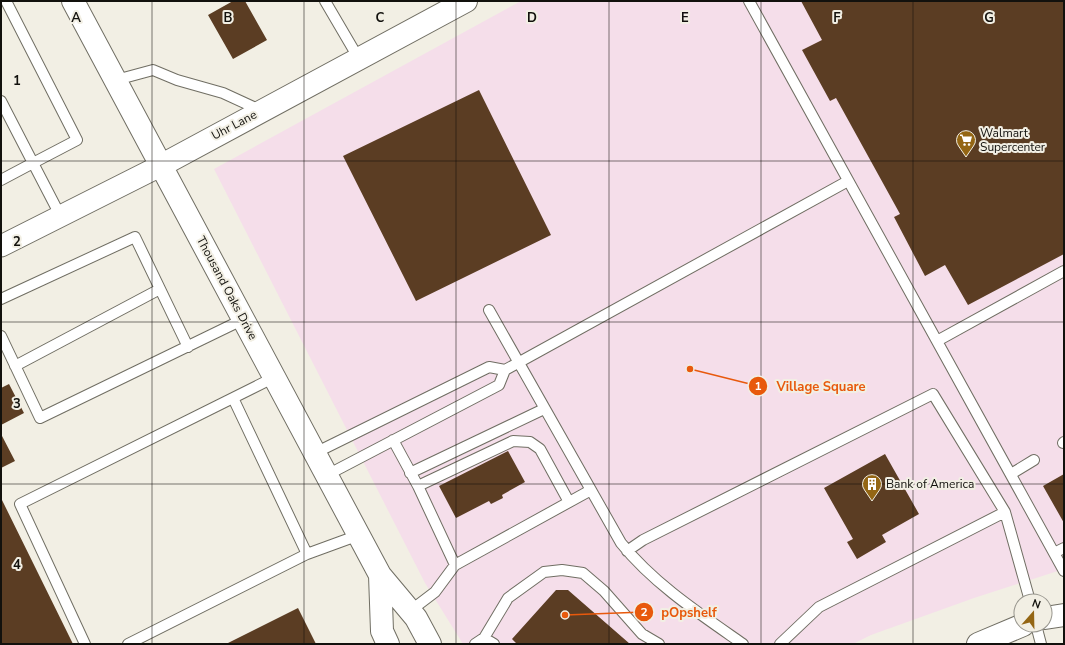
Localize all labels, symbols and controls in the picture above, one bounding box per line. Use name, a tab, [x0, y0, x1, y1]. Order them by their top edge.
text: A	[71, 9, 81, 27]
text: B	[224, 9, 233, 27]
text: C	[376, 9, 385, 27]
text: D	[527, 9, 537, 27]
text: E	[681, 9, 689, 27]
text: F	[833, 9, 841, 27]
text: G	[984, 9, 994, 27]
text: 1	[13, 72, 21, 90]
street label: Uhr Lane	[209, 106, 259, 144]
place label: Walmart Supercenter	[980, 125, 1046, 155]
supermarket icon: Walmart Supercenter	[955, 129, 977, 157]
text: 2	[13, 233, 21, 251]
street label: Thousand Oaks Drive	[193, 233, 261, 343]
callout: Village Square	[748, 374, 873, 399]
text: 1	[754, 378, 762, 394]
text: Village Square	[775, 378, 866, 396]
text: 3	[13, 395, 21, 413]
building icon: Bank of America	[861, 473, 883, 501]
place label: Bank of America	[886, 476, 974, 492]
text: 4	[13, 556, 21, 574]
north arrow	[1013, 593, 1053, 633]
text: N	[1030, 596, 1043, 613]
callout: pOpshelf	[634, 600, 725, 625]
text: 2	[640, 604, 648, 620]
text: pOpshelf	[661, 604, 717, 622]

